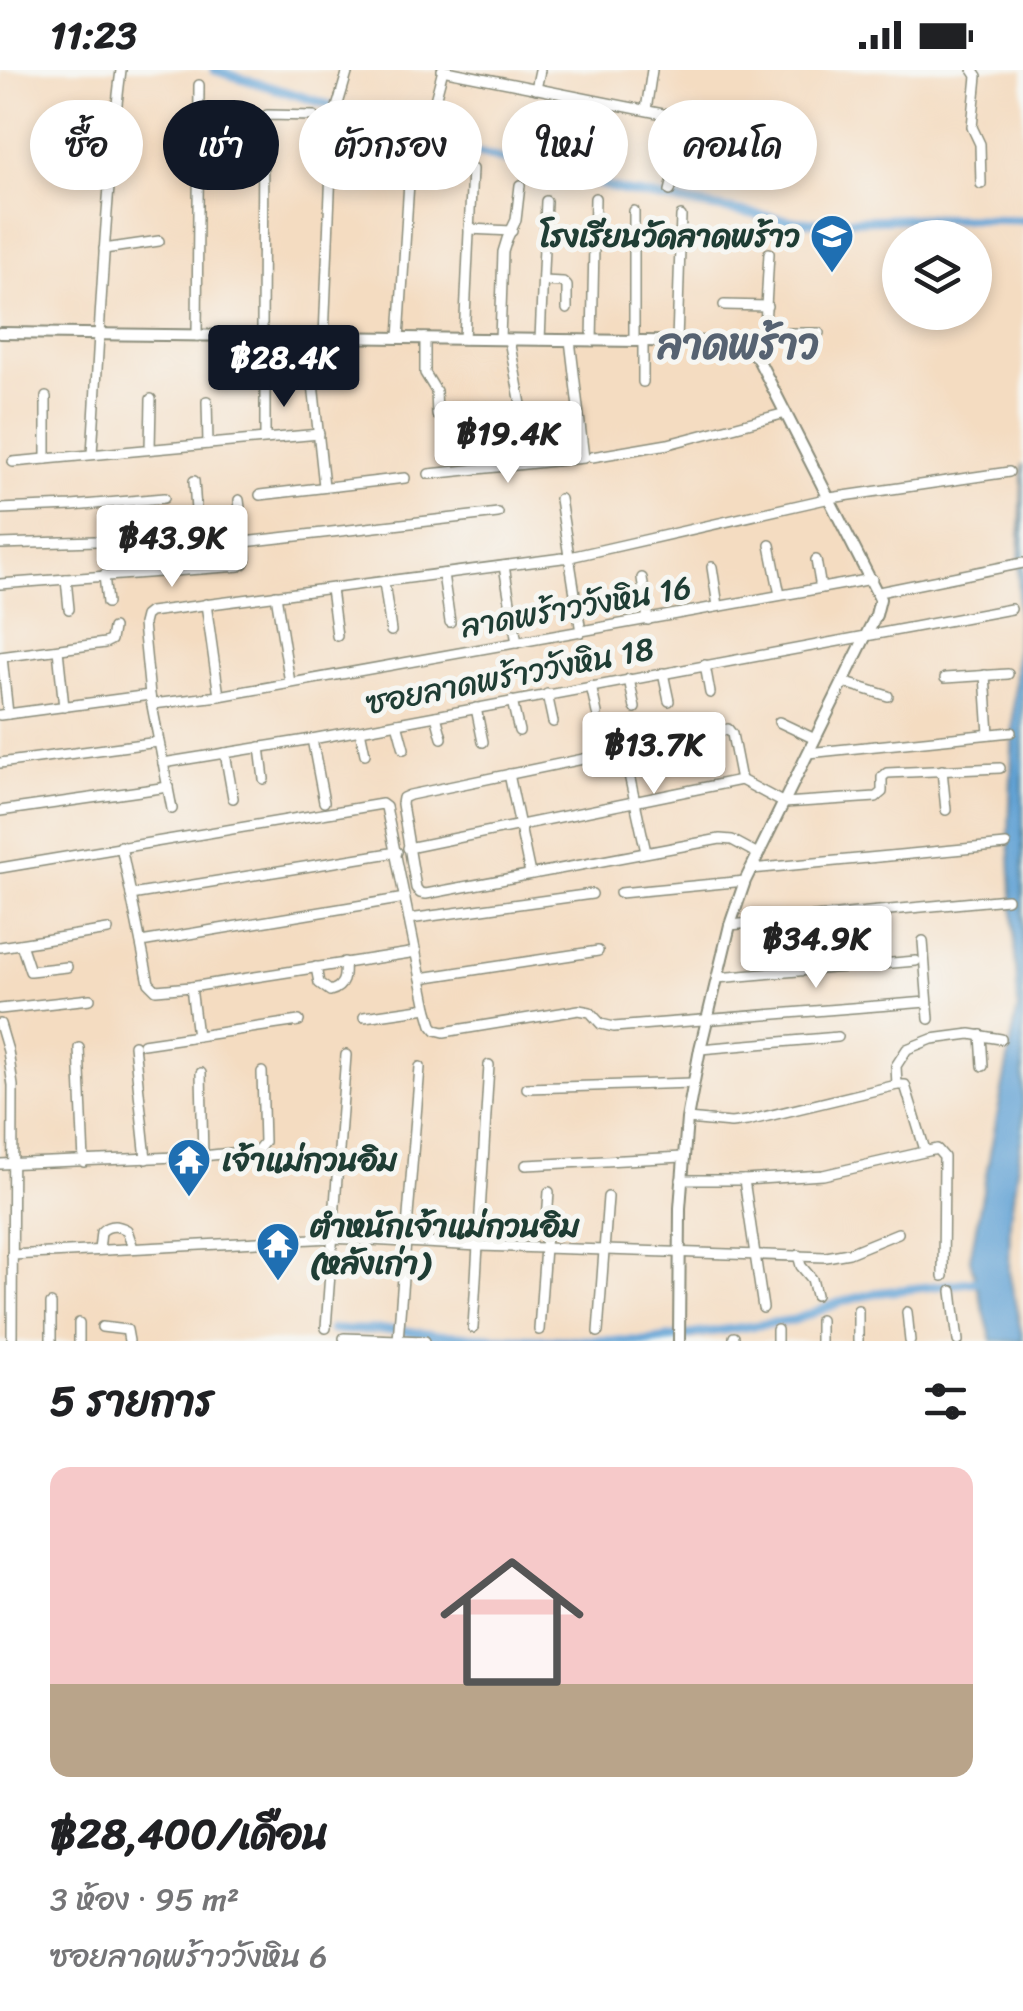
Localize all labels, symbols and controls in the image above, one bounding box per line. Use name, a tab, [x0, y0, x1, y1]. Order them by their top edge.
text: 11:23	[50, 2, 137, 69]
chip: ซื้อ	[30, 100, 143, 190]
chip: เช่า	[163, 100, 279, 190]
chip: ตัวกรอง	[299, 100, 482, 190]
chip: ใหม่	[502, 100, 628, 190]
chip: คอนโด	[648, 100, 817, 190]
place label: โรงเรียนวัดลาดพร้าว	[539, 208, 800, 265]
school or university icon: โรงเรียนวัดลาดพร้าว	[809, 213, 855, 274]
map controls	[882, 220, 992, 330]
button: layers	[882, 220, 992, 330]
district label: ลาดพร้าว	[657, 307, 819, 381]
pin: ฿28.4K	[203, 325, 365, 410]
text: ฿28.4K	[230, 329, 338, 386]
pin: ฿19.4K	[427, 401, 589, 486]
text: ฿19.4K	[456, 405, 560, 462]
pin: ฿43.9K	[91, 505, 253, 590]
text: ฿43.9K	[119, 509, 225, 566]
street label: ลาดพร้าววังหิน 16	[456, 559, 696, 655]
street label: ซอยลาดพร้าววังหิน 18	[361, 620, 659, 732]
pin: ฿13.7K	[573, 712, 735, 797]
text: ฿13.7K	[604, 716, 704, 773]
pin: ฿34.9K	[735, 906, 897, 991]
text: ฿34.9K	[763, 910, 869, 967]
place label: เจ้าแม่กวนอิม	[222, 1132, 399, 1189]
temple icon: เจ้าแม่กวนอิม	[166, 1137, 212, 1198]
place label: ตำหนักเจ้าแม่กวนอิม (หลังเก่า)	[310, 1198, 581, 1292]
temple icon: ตำหนักเจ้าแม่กวนอิม (หลังเก่า)	[255, 1221, 301, 1282]
text: 5 รายการ	[50, 1364, 214, 1438]
icon: filters	[918, 1374, 973, 1429]
icon: home	[422, 1532, 602, 1712]
text: ฿28,400/เดือน	[50, 1797, 329, 1871]
text: 3 ห้อง · 95 m²	[50, 1871, 239, 1928]
text: ซอยลาดพร้าววังหิน 6	[50, 1928, 328, 1985]

